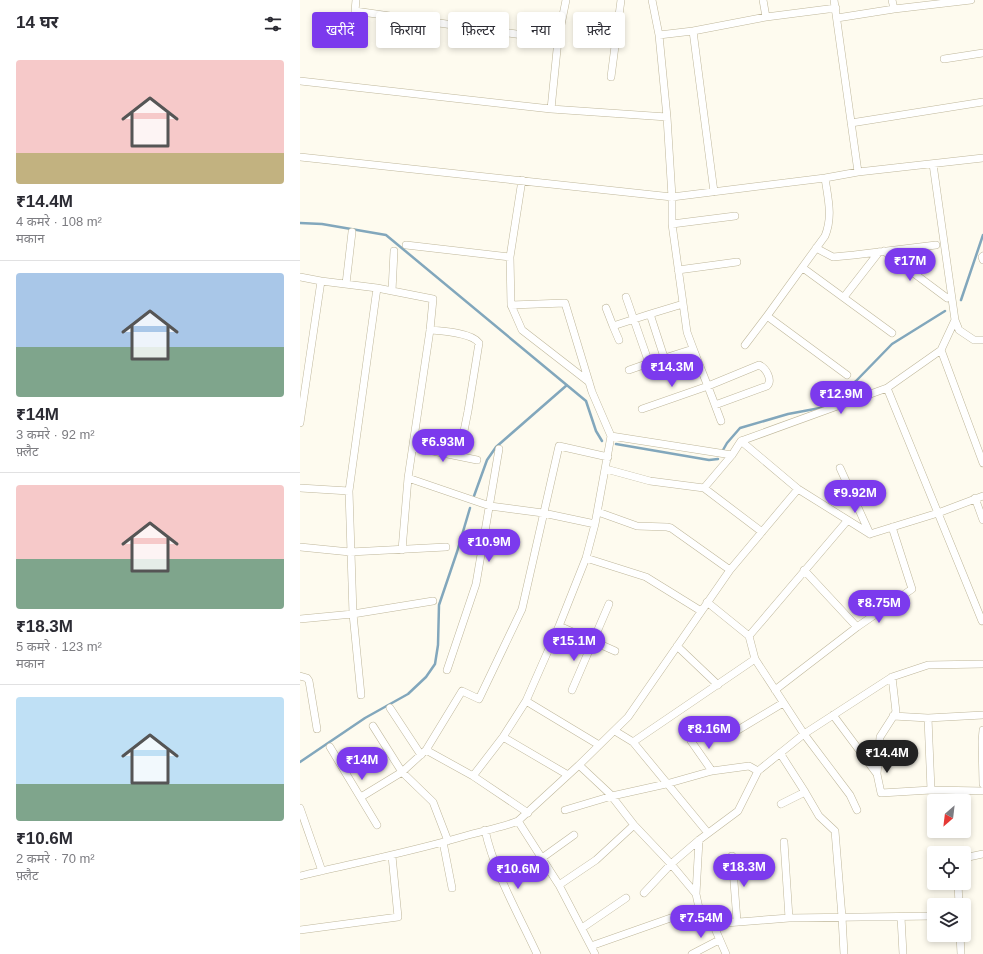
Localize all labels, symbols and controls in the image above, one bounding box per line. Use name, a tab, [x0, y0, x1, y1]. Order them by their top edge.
chip: खरीदें	[312, 12, 368, 48]
chip: किराया	[376, 12, 440, 48]
chip: फ़िल्टर	[448, 12, 509, 48]
chip: नया	[517, 12, 565, 48]
chip: फ़्लैट	[573, 12, 625, 48]
text: 14 घर	[16, 13, 58, 32]
icon: filters	[262, 13, 284, 35]
icon: home	[114, 86, 186, 158]
text: ₹14.4M	[16, 192, 73, 211]
text: 4 कमरे · 108 m²	[16, 214, 102, 229]
text: मकान	[16, 231, 44, 246]
pin: ₹17M	[886, 248, 934, 282]
text: ₹17M	[894, 253, 926, 268]
icon: home	[114, 299, 186, 371]
pin: ₹14.3M	[639, 354, 705, 388]
text: ₹14.3M	[650, 359, 694, 374]
pin: ₹12.9M	[808, 381, 874, 415]
text: ₹12.9M	[819, 386, 863, 401]
text: ₹14M	[16, 405, 59, 424]
text: 3 कमरे · 92 m²	[16, 427, 95, 442]
pin: ₹6.93M	[410, 429, 476, 463]
text: ₹6.93M	[421, 434, 465, 449]
text: फ़्लैट	[16, 444, 39, 459]
pin: ₹9.92M	[822, 480, 888, 514]
text: ₹9.92M	[833, 485, 877, 500]
icon: home	[114, 511, 186, 583]
pin: ₹10.9M	[456, 529, 522, 563]
text: ₹10.9M	[467, 534, 511, 549]
pin: ₹8.75M	[846, 590, 912, 624]
text: ₹8.75M	[857, 595, 901, 610]
text: ₹18.3M	[16, 617, 73, 636]
pin: ₹15.1M	[541, 628, 607, 662]
text: ₹15.1M	[552, 633, 596, 648]
text: 5 कमरे · 123 m²	[16, 639, 102, 654]
text: मकान	[16, 656, 44, 671]
pin: ₹8.16M	[676, 716, 742, 750]
text: ₹8.16M	[687, 721, 731, 736]
icon: home	[114, 723, 186, 795]
pin: ₹14.4M	[854, 740, 920, 774]
text: ₹14.4M	[865, 745, 909, 760]
pin: ₹14M	[338, 747, 386, 781]
text: ₹14M	[346, 752, 378, 767]
north arrow	[927, 794, 971, 838]
map controls	[927, 794, 971, 942]
text: ₹10.6M	[16, 829, 73, 848]
button: locate	[927, 846, 971, 890]
text: 2 कमरे · 70 m²	[16, 851, 95, 866]
pin: ₹18.3M	[711, 854, 777, 888]
pin: ₹10.6M	[485, 856, 551, 890]
text: ₹18.3M	[722, 859, 766, 874]
text: ₹10.6M	[496, 861, 540, 876]
text: फ़्लैट	[16, 868, 39, 883]
button: layers	[927, 898, 971, 942]
pin: ₹7.54M	[668, 905, 734, 939]
text: ₹7.54M	[679, 910, 723, 925]

